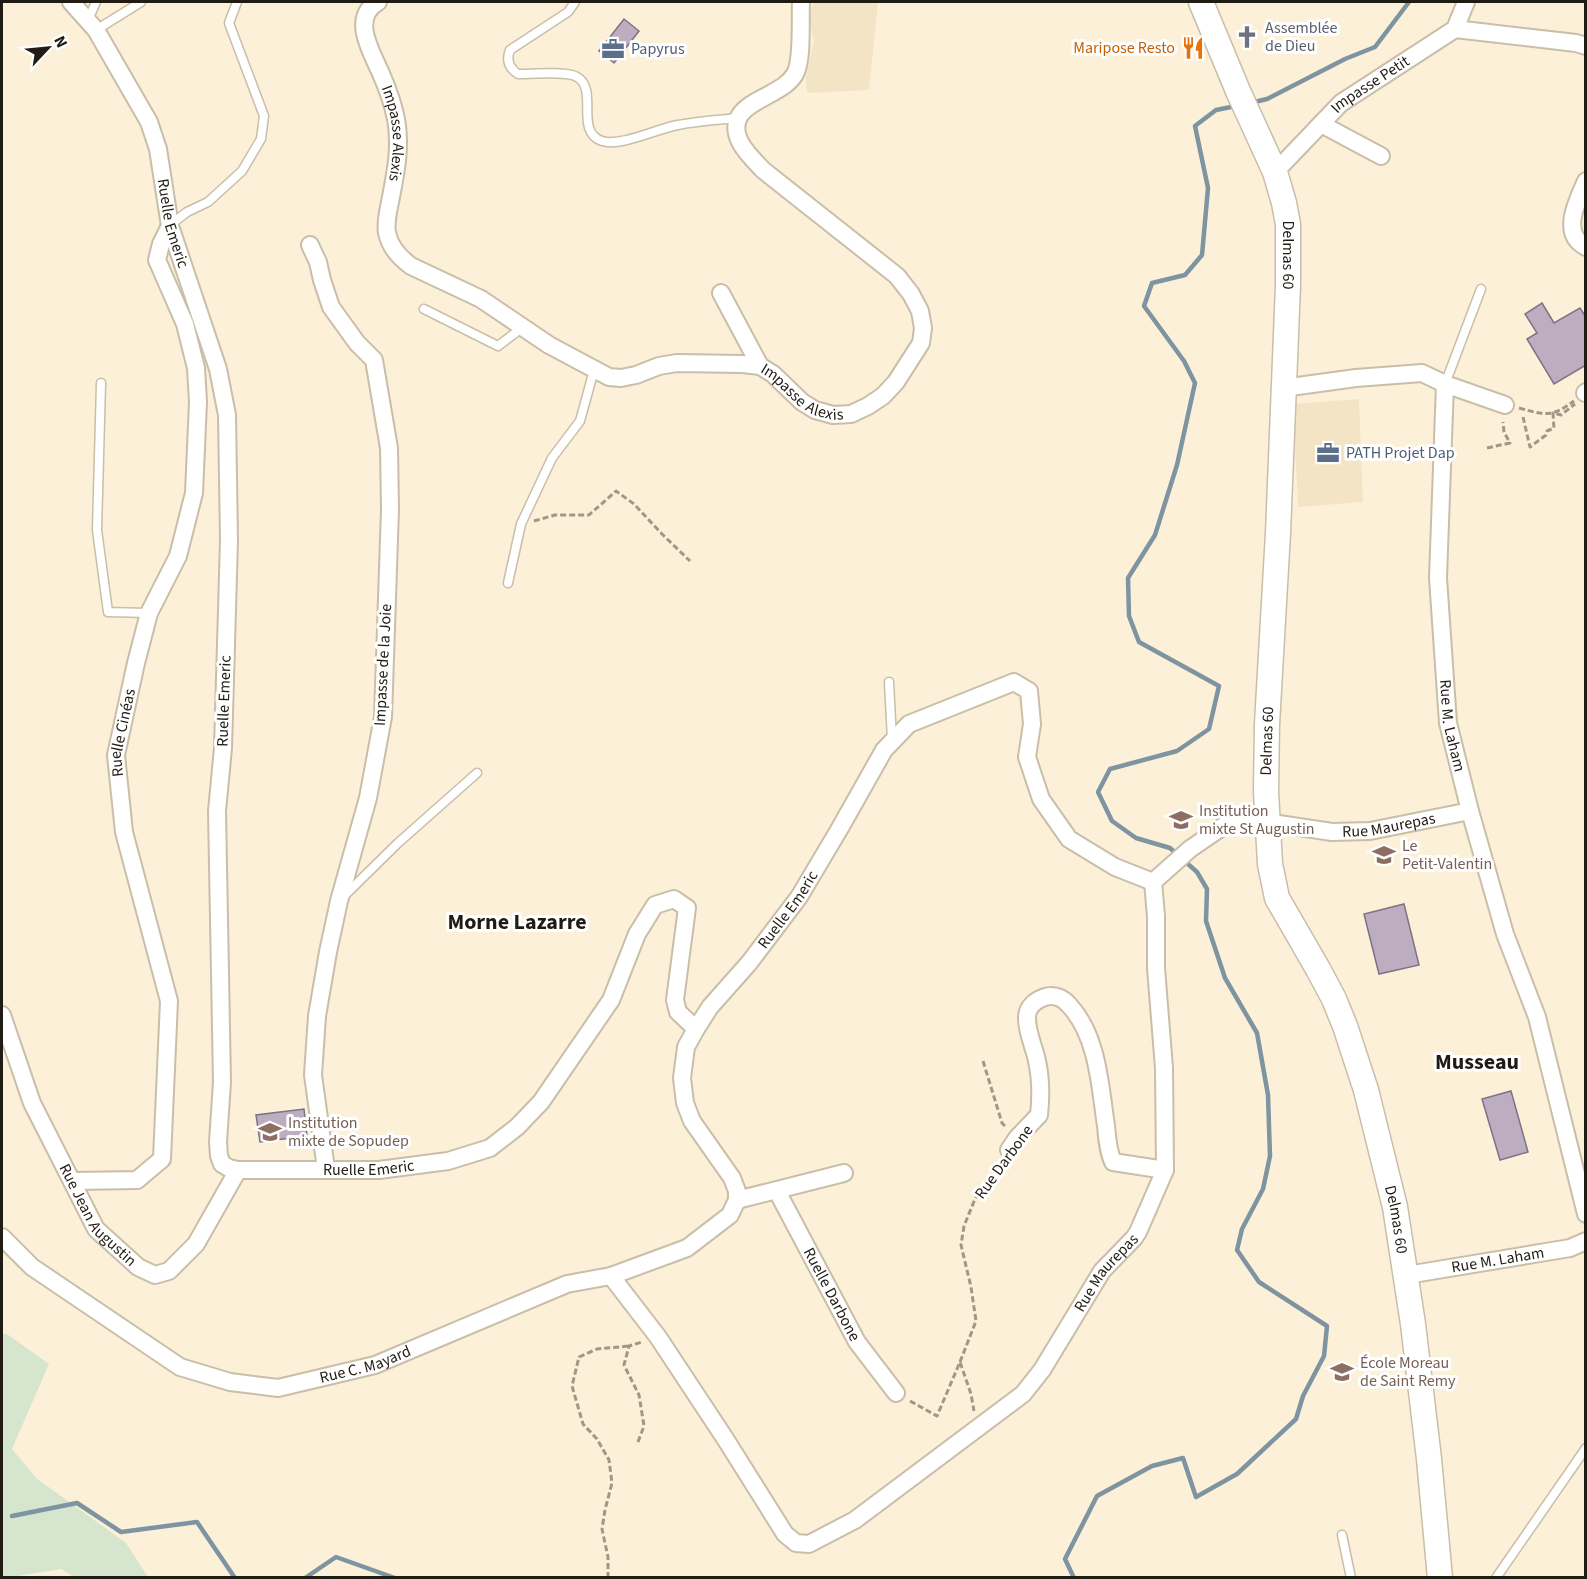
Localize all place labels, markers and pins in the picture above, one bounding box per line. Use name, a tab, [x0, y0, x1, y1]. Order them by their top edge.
place label: Assemblée de Dieu	[1265, 17, 1338, 57]
church icon: Assemblée de Dieu	[1234, 24, 1260, 50]
restaurant icon: Maripose Resto	[1180, 35, 1206, 61]
office icon: Papyrus	[600, 36, 626, 62]
place label: Maripose Resto	[1073, 37, 1175, 59]
place label: Papyrus	[631, 38, 685, 60]
office icon: PATH Projet Dap	[1315, 440, 1341, 466]
place label: PATH Projet Dap	[1346, 442, 1455, 464]
place label: Institution mixte St Augustin	[1199, 800, 1315, 840]
school or university icon: Institution mixte St Augustin	[1168, 807, 1194, 833]
place label: Le Petit-Valentin	[1402, 835, 1492, 875]
school or university icon: Le Petit-Valentin	[1371, 842, 1397, 868]
place label: Institution mixte de Sopudep	[288, 1112, 409, 1152]
school or university icon: Institution mixte de Sopudep	[257, 1119, 283, 1145]
place label: École Moreau de Saint Remy	[1360, 1352, 1456, 1392]
school or university icon: École Moreau de Saint Remy	[1329, 1359, 1355, 1385]

